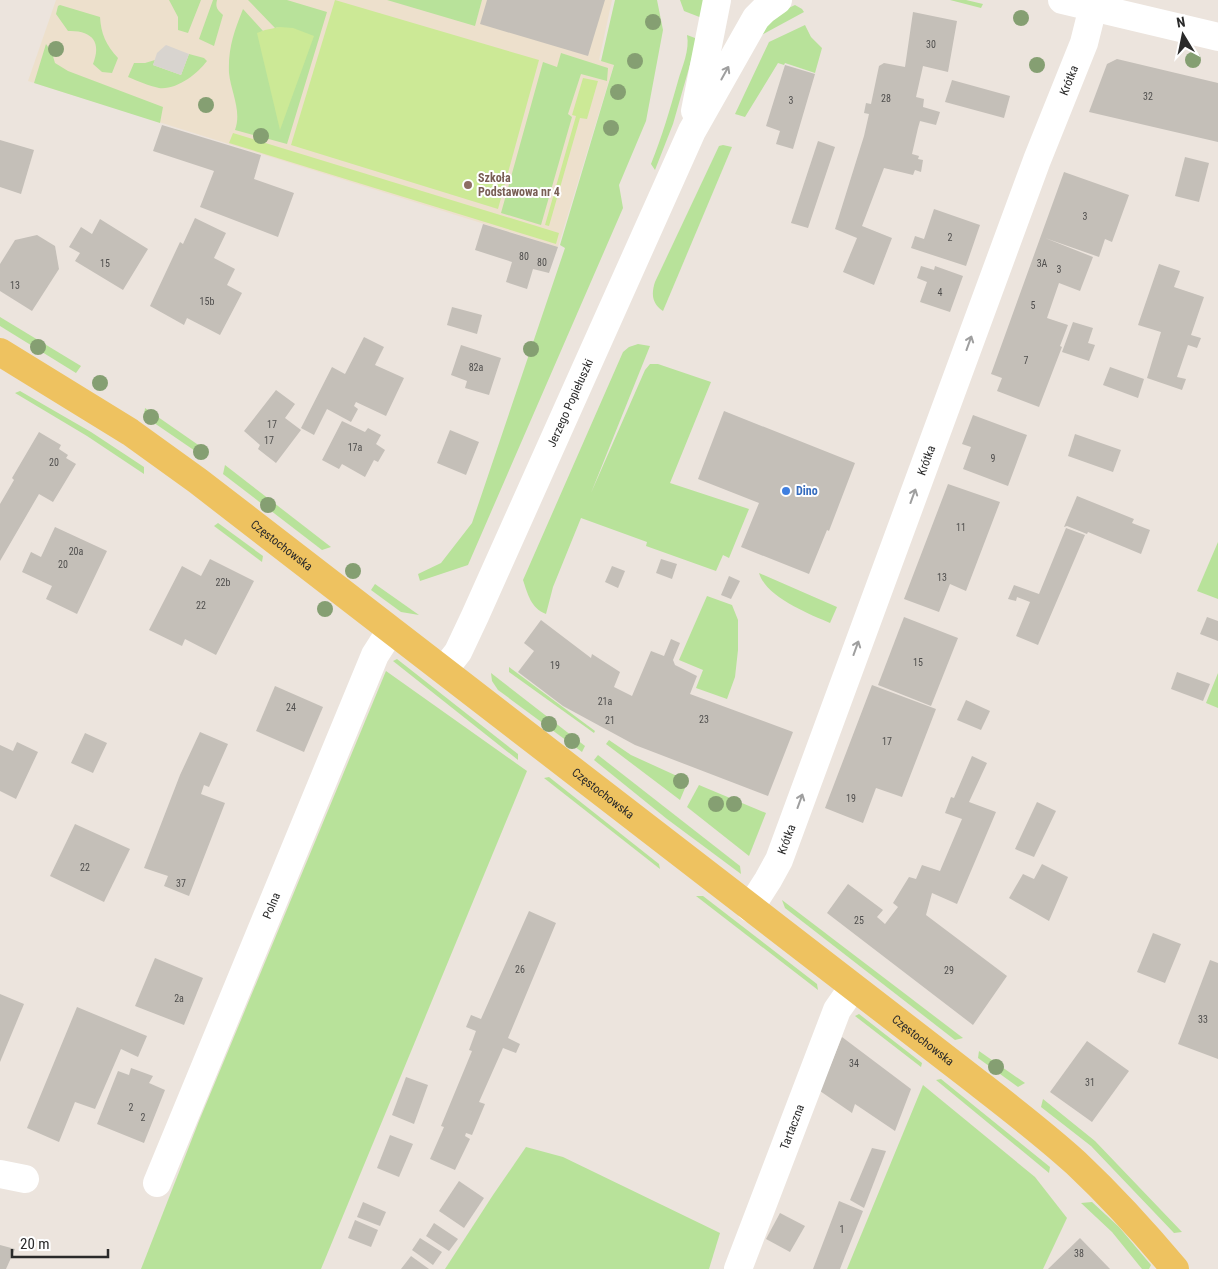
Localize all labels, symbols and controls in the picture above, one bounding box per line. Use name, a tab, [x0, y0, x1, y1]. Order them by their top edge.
north arrow	[1158, 10, 1208, 60]
text: N	[1175, 14, 1186, 31]
house number: 30	[926, 39, 936, 50]
street label: Krótka	[1057, 63, 1081, 97]
one-way arrow	[720, 67, 730, 81]
house number: 32	[1143, 91, 1153, 102]
house number: 28	[881, 93, 891, 104]
house number: 3	[789, 95, 794, 106]
place label: Szkoła Podstawowa nr 4	[478, 171, 560, 199]
marker: Szkoła Podstawowa nr 4	[462, 179, 474, 191]
house number: 3	[1083, 211, 1088, 222]
house number: 2	[948, 232, 953, 243]
house number: 80	[519, 251, 529, 262]
house number: 80	[537, 257, 547, 268]
house number: 15	[100, 258, 110, 269]
house number: 3A	[1037, 258, 1048, 269]
house number: 3	[1057, 264, 1062, 275]
house number: 13	[10, 280, 20, 291]
house number: 4	[938, 287, 943, 298]
house number: 15b	[200, 296, 214, 307]
house number: 5	[1031, 300, 1036, 311]
one-way arrow	[965, 336, 974, 352]
house number: 7	[1024, 355, 1029, 366]
street label: Jerzego Popiełuszki	[544, 357, 596, 449]
house number: 82a	[469, 362, 484, 373]
house number: 17	[267, 419, 277, 430]
house number: 17	[264, 435, 274, 446]
house number: 17a	[348, 442, 363, 453]
street label: Krótka	[914, 443, 938, 477]
house number: 9	[991, 453, 996, 464]
house number: 20	[49, 457, 59, 468]
place label: Dino	[796, 484, 818, 498]
marker: Dino	[780, 485, 792, 497]
one-way arrow	[909, 488, 918, 504]
street label: Częstochowska	[248, 517, 315, 574]
house number: 11	[956, 522, 966, 533]
house number: 20a	[69, 546, 84, 557]
house number: 20	[58, 559, 68, 570]
house number: 13	[937, 572, 947, 583]
house number: 22b	[216, 577, 230, 588]
house number: 22	[196, 600, 206, 611]
one-way arrow	[852, 641, 861, 656]
house number: 15	[913, 657, 923, 668]
house number: 19	[550, 660, 560, 671]
house number: 21a	[598, 696, 613, 707]
house number: 24	[286, 702, 296, 713]
house number: 23	[699, 714, 709, 725]
house number: 21	[605, 715, 615, 726]
house number: 17	[882, 736, 892, 747]
street label: Częstochowska	[569, 765, 637, 822]
one-way arrow	[796, 793, 805, 809]
house number: 19	[846, 793, 856, 804]
street label: Krótka	[775, 822, 799, 856]
house number: 22	[80, 862, 90, 873]
house number: 37	[176, 878, 186, 889]
street label: Polna	[260, 890, 283, 921]
house number: 25	[854, 915, 864, 926]
house number: 26	[515, 964, 525, 975]
house number: 29	[944, 965, 954, 976]
house number: 2a	[174, 993, 184, 1004]
street label: Częstochowska	[889, 1012, 957, 1069]
house number: 33	[1198, 1014, 1208, 1025]
house number: 34	[849, 1058, 859, 1069]
house number: 31	[1085, 1077, 1095, 1088]
house number: 2	[129, 1102, 134, 1113]
street label: Tartaczna	[777, 1102, 807, 1151]
house number: 2	[141, 1112, 146, 1123]
house number: 1	[840, 1224, 844, 1235]
scale bar	[12, 1226, 109, 1258]
text: 20 m	[20, 1235, 50, 1253]
house number: 38	[1074, 1248, 1084, 1259]

